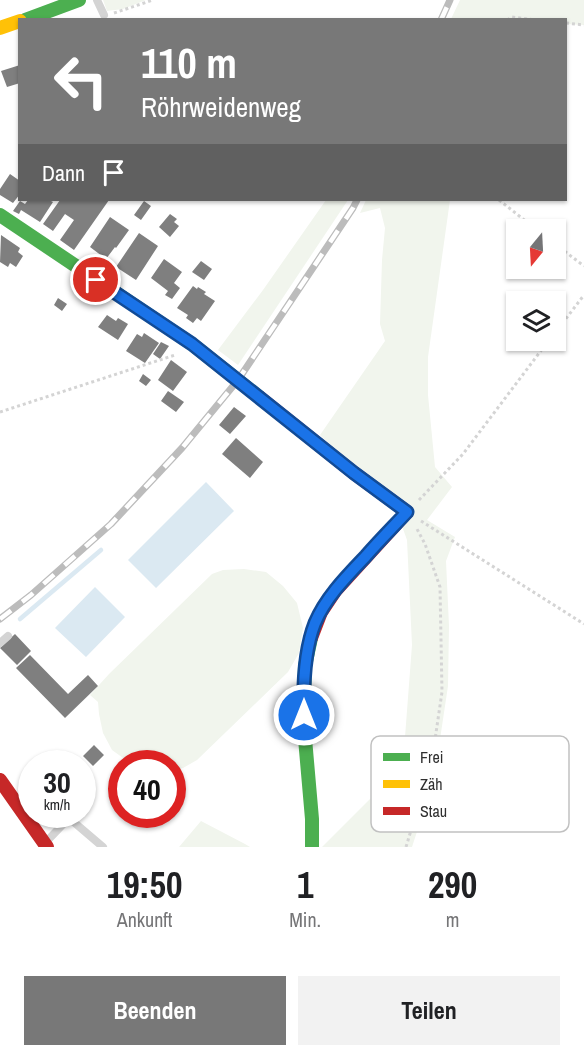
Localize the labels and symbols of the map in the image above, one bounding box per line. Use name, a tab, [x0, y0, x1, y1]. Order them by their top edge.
north arrow	[506, 219, 566, 279]
pin	[70, 254, 121, 305]
position arrow	[272, 683, 336, 747]
legend	[371, 736, 569, 832]
text: Frei	[420, 746, 443, 768]
speed limit sign: 40	[108, 750, 186, 828]
text: Zäh	[420, 773, 443, 795]
text: Stau	[420, 800, 447, 822]

